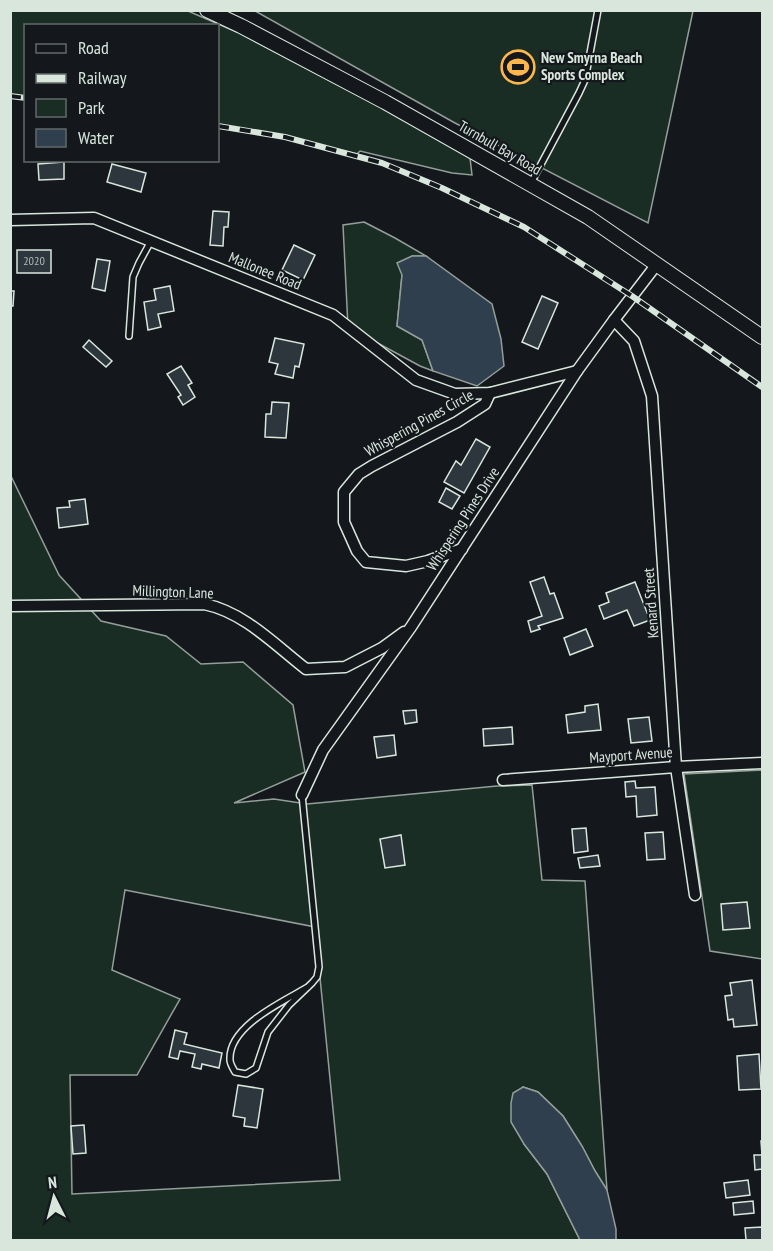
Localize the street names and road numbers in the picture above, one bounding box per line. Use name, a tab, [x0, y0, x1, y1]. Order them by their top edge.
street label: Turnbull Bay Road	[455, 116, 545, 179]
street label: Mallonee Road	[226, 247, 304, 294]
street label: Whispering Pines Circle	[361, 385, 477, 460]
street label: Whispering Pines Drive	[422, 463, 503, 574]
street label: Kenard Street	[639, 567, 662, 639]
street label: Millington Lane	[132, 581, 214, 602]
street label: Mayport Avenue	[589, 742, 673, 767]

